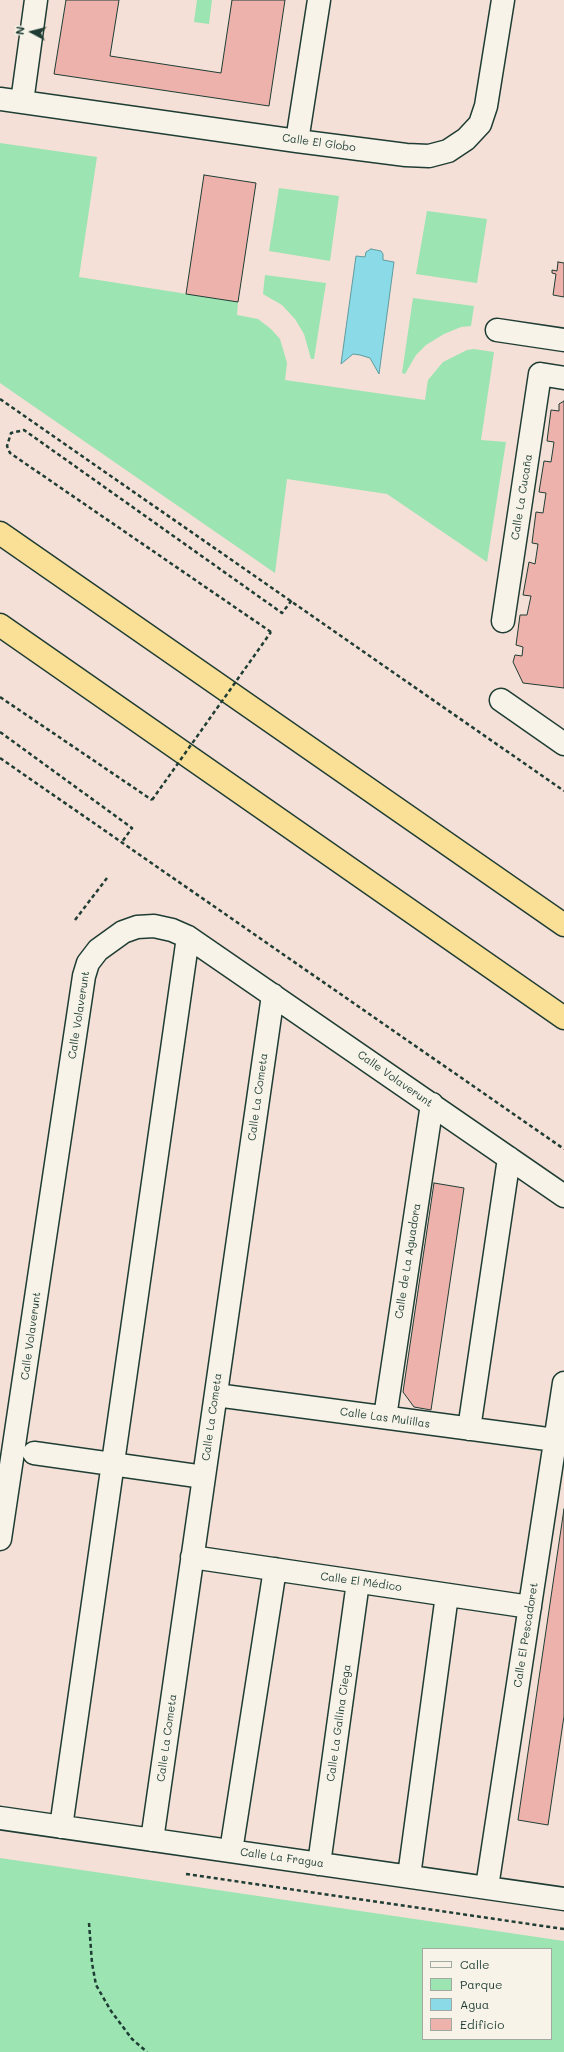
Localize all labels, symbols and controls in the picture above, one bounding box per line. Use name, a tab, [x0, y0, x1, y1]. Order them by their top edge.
north arrow	[12, 12, 52, 52]
text: N	[12, 25, 28, 36]
street label: Calle El Globo	[281, 131, 357, 155]
street label: Calle La Cucaña	[509, 453, 535, 541]
street label: Calle Volaverunt	[66, 970, 92, 1060]
street label: Calle Volaverunt	[355, 1048, 435, 1110]
street label: Calle La Cometa	[245, 1052, 271, 1142]
street label: Calle de La Aguadora	[392, 1202, 424, 1320]
street label: Calle Volaverunt	[18, 1291, 44, 1381]
street label: Calle La Cometa	[199, 1372, 225, 1462]
street label: Calle Las Mulillas	[339, 1405, 431, 1431]
street label: Calle El Médico	[319, 1570, 403, 1594]
street label: Calle El Pescadoret	[511, 1582, 541, 1688]
street label: Calle La Gallina Ciega	[324, 1663, 354, 1783]
street label: Calle La Cometa	[154, 1693, 180, 1783]
street label: Calle La Fragua	[239, 1846, 325, 1870]
legend	[422, 1948, 552, 2040]
text: Calle	[460, 1956, 490, 1972]
text: Parque	[460, 1976, 503, 1992]
text: Agua	[460, 1996, 489, 2012]
text: Edificio	[460, 2016, 504, 2032]

